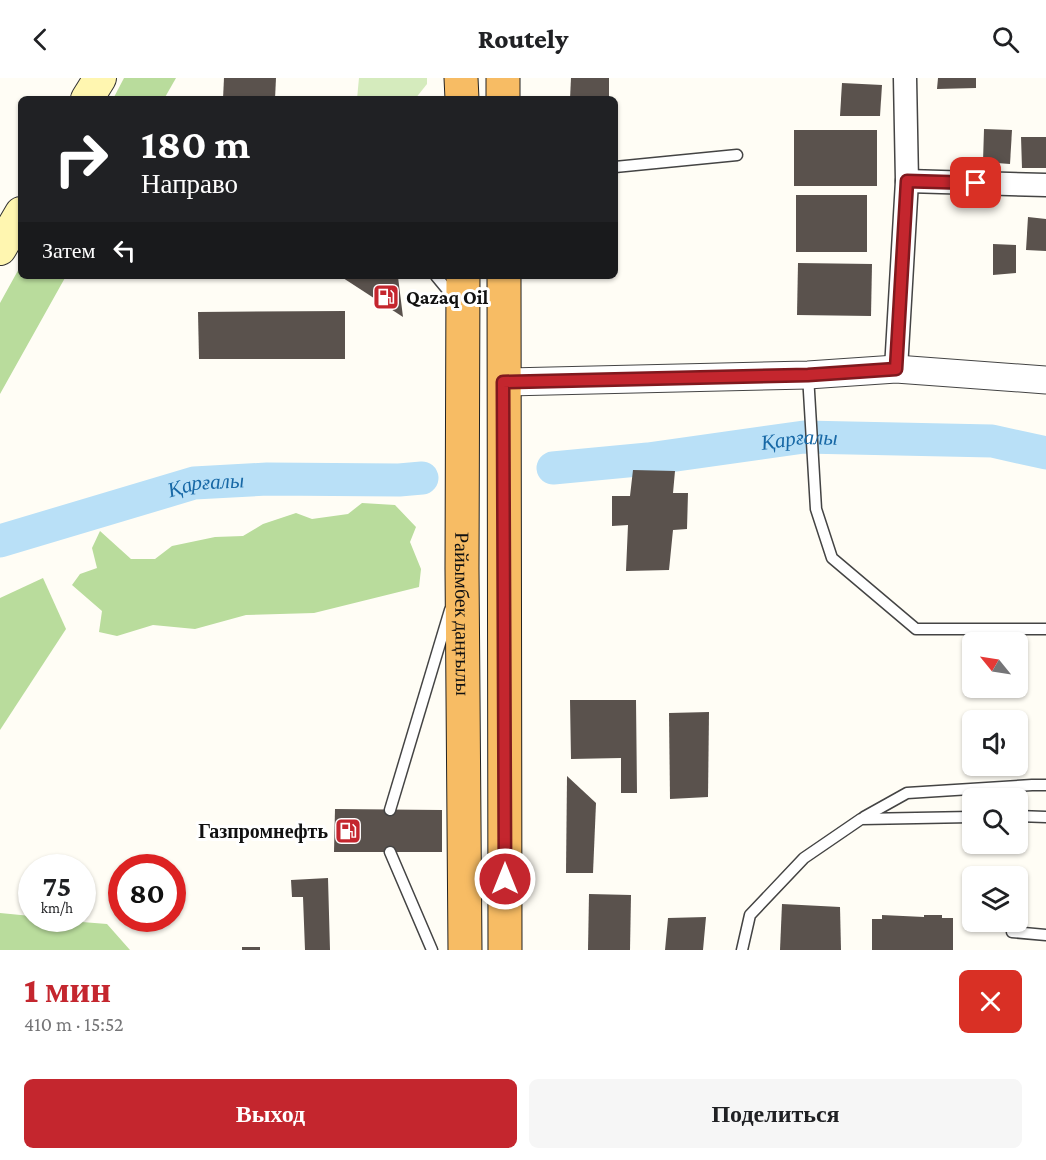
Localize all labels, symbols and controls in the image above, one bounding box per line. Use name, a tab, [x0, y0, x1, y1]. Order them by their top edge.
icon: back	[24, 23, 57, 56]
icon: search	[989, 23, 1022, 56]
text: Routely	[478, 24, 568, 54]
icon: right	[42, 120, 120, 198]
text: 180 m	[141, 120, 250, 167]
pin	[950, 157, 1001, 208]
icon: arrive	[959, 166, 992, 199]
text: Направо	[141, 169, 238, 199]
icon: left	[108, 234, 141, 267]
text: Затем	[42, 238, 96, 263]
fuel station icon: Qazaq Oil	[371, 282, 401, 312]
place label: Qazaq Oil	[406, 286, 489, 308]
water label: Қарғалы	[758, 425, 838, 455]
water label: Қарғалы	[164, 468, 245, 503]
street label: Райымбек даңғылы	[450, 532, 474, 696]
north arrow	[962, 632, 1028, 698]
map controls	[962, 632, 1028, 932]
button: sound	[962, 710, 1028, 776]
button: search	[962, 788, 1028, 854]
fuel station icon: Газпромнефть	[333, 816, 363, 846]
place label: Газпромнефть	[198, 820, 328, 843]
position arrow	[473, 847, 537, 911]
speed limit sign: 80	[108, 854, 186, 932]
button: layers	[962, 866, 1028, 932]
text: 75	[43, 869, 71, 902]
text: km/h	[41, 900, 73, 916]
text: 1 мин	[24, 970, 111, 1010]
button: close	[959, 970, 1022, 1033]
text: 410 m · 15:52	[24, 1013, 123, 1035]
button: Выход	[24, 1079, 517, 1148]
button: Поделиться	[529, 1079, 1022, 1148]

